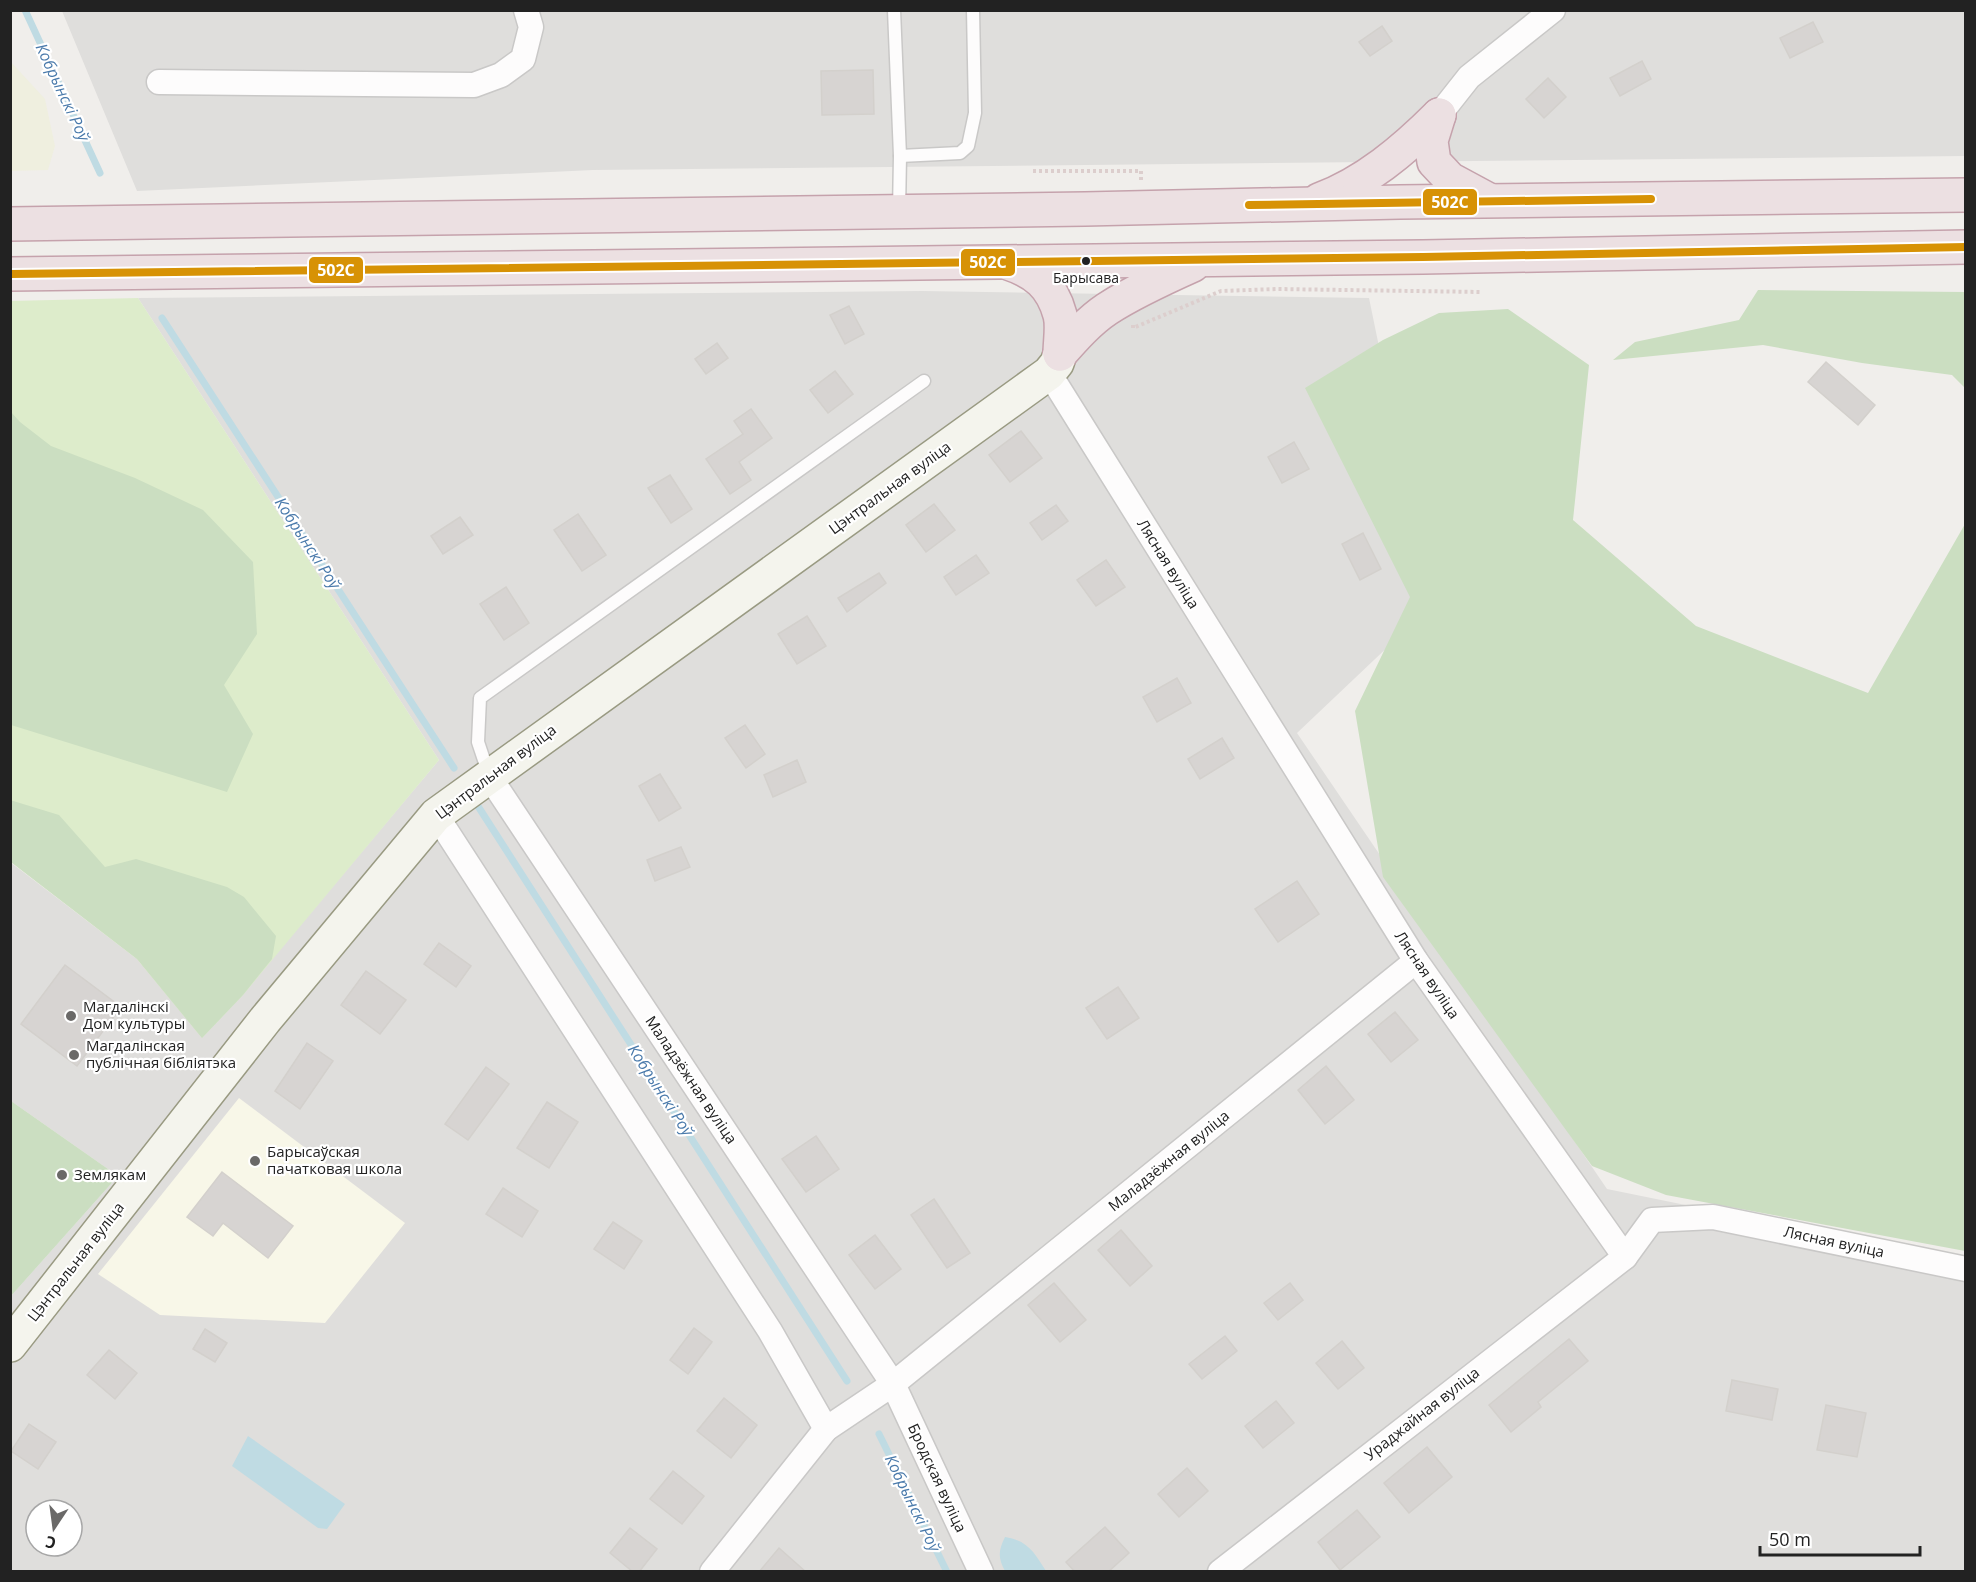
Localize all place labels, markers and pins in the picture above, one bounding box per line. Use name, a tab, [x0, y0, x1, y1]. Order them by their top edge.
marker: Барысава	[1080, 255, 1092, 267]
place label: Барысава	[1053, 268, 1119, 287]
place label: Магдалінскі Дом культуры	[83, 996, 185, 1033]
marker: Магдалінскі Дом культуры	[64, 1009, 78, 1023]
place label: Магдалінская публічная бібліятэка	[86, 1035, 236, 1072]
marker: Магдалінская публічная бібліятэка	[67, 1048, 81, 1062]
place label: Барысаўская пачатковая школа	[267, 1141, 402, 1178]
marker: Барысаўская пачатковая школа	[248, 1154, 262, 1168]
place label: Землякам	[74, 1164, 146, 1184]
marker: Землякам	[55, 1168, 69, 1182]

